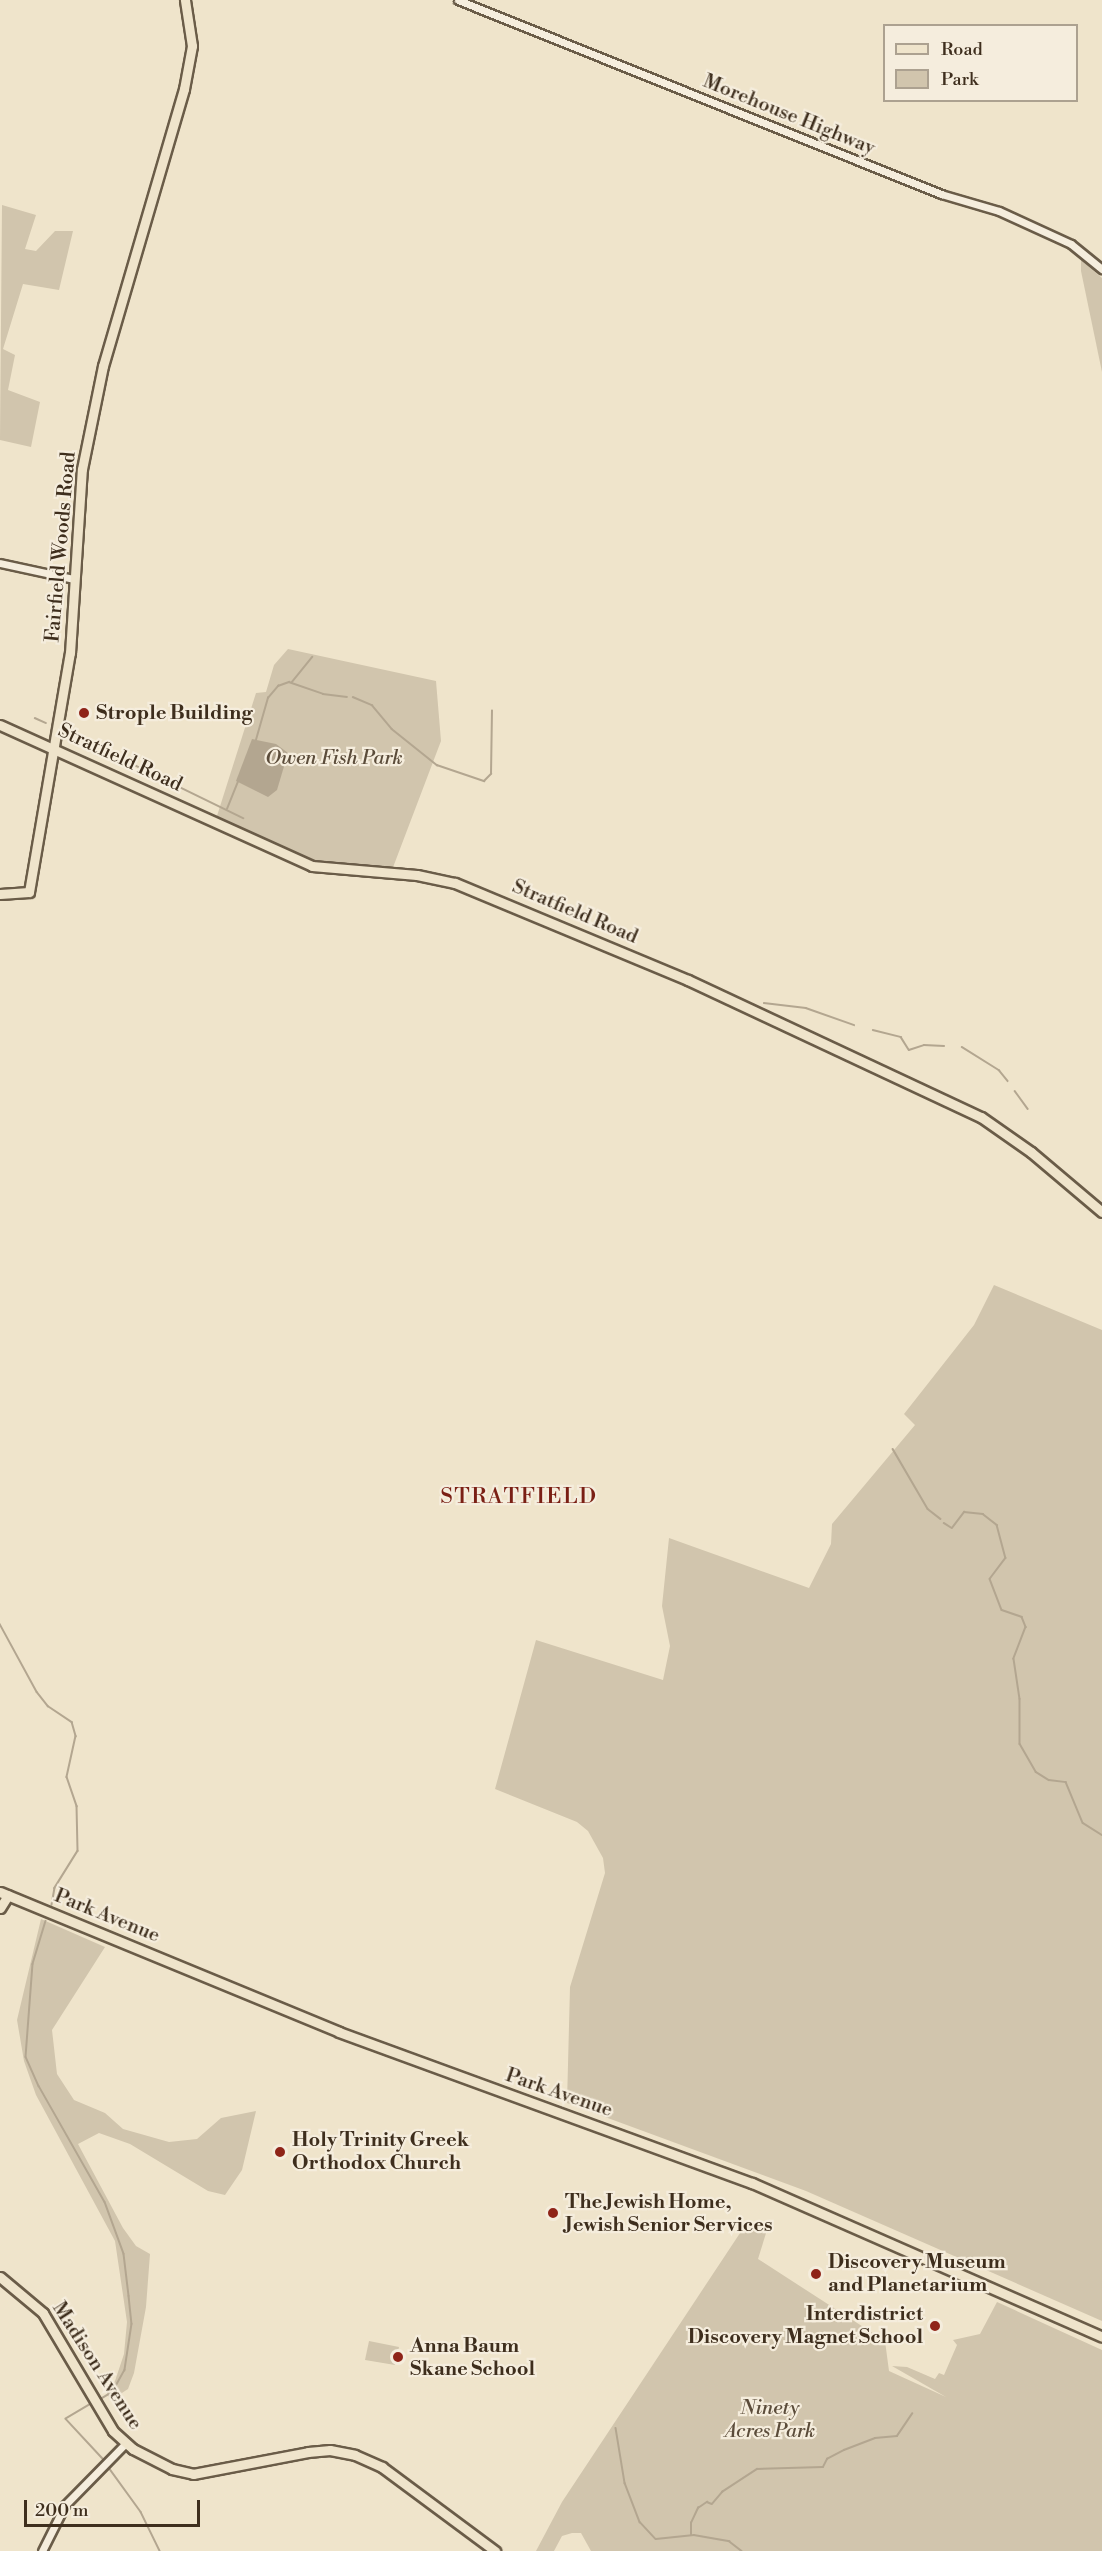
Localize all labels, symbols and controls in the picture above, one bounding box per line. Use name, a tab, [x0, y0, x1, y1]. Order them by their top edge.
legend	[883, 24, 1078, 102]
text: Road	[941, 38, 983, 61]
text: Park	[941, 68, 978, 91]
street label: Morehouse Highway	[699, 70, 879, 160]
street label: Fairfield Woods Road	[41, 451, 81, 643]
place label: Strople Building	[96, 701, 252, 725]
marker: Strople Building	[77, 706, 91, 720]
street label: Stratfield Road	[54, 719, 186, 797]
park label: Owen Fish Park	[265, 746, 403, 770]
street label: Stratfield Road	[508, 875, 642, 949]
district label: STRATFIELD	[440, 1484, 598, 1510]
street label: Park Avenue	[51, 1884, 163, 1948]
street label: Park Avenue	[502, 2063, 616, 2123]
place label: Holy Trinity Greek Orthodox Church	[292, 2128, 469, 2175]
marker: Holy Trinity Greek Orthodox Church	[273, 2145, 287, 2159]
place label: The Jewish Home, Jewish Senior Services	[565, 2190, 773, 2237]
marker: The Jewish Home, Jewish Senior Services	[546, 2206, 560, 2220]
place label: Discovery Museum and Planetarium	[828, 2250, 1006, 2297]
marker: Discovery Museum and Planetarium	[809, 2267, 823, 2281]
street label: Madison Avenue	[47, 2298, 147, 2434]
place label: Interdistrict Discovery Magnet School	[688, 2302, 923, 2349]
marker: Interdistrict Discovery Magnet School	[928, 2319, 942, 2333]
place label: Anna Baum Skane School	[410, 2334, 535, 2381]
marker: Anna Baum Skane School	[391, 2350, 405, 2364]
park label: Ninety Acres Park	[725, 2397, 815, 2444]
scale bar	[27, 2488, 202, 2526]
text: 200 m	[35, 2499, 89, 2522]

